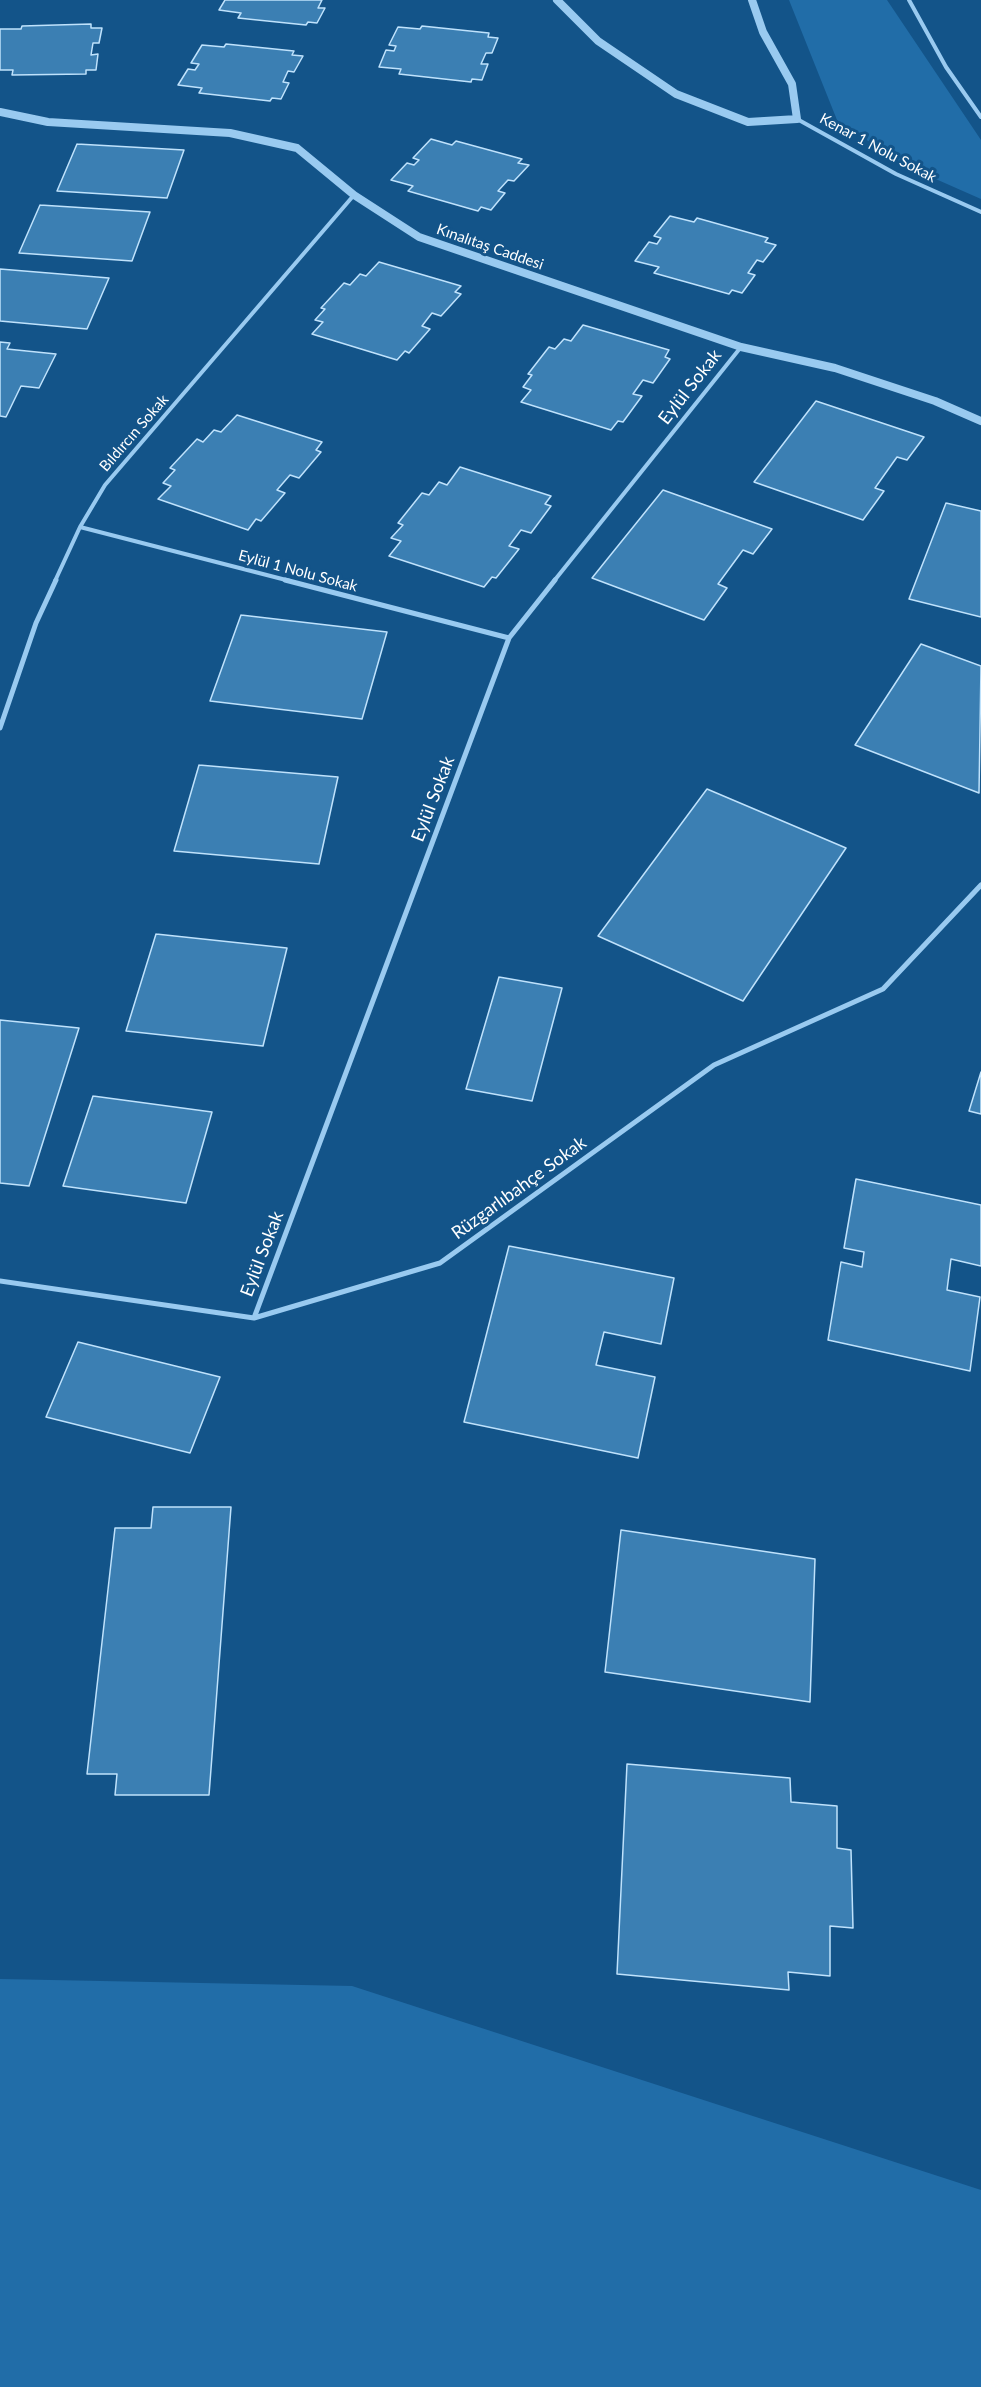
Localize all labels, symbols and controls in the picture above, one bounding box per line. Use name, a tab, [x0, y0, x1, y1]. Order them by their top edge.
street label: Kenar 1 Nolu Sokak	[817, 110, 939, 186]
street label: Kınalıtaş Caddesi	[434, 220, 546, 274]
street label: Eylül Sokak	[654, 345, 726, 429]
street label: Bıldırcın Sokak	[96, 391, 172, 475]
street label: Eylül 1 Nolu Sokak	[236, 546, 360, 596]
street label: Eylül Sokak	[407, 753, 459, 845]
street label: Rüzgarlıbahçe Sokak	[447, 1132, 591, 1244]
street label: Eylül Sokak	[236, 1208, 288, 1300]

